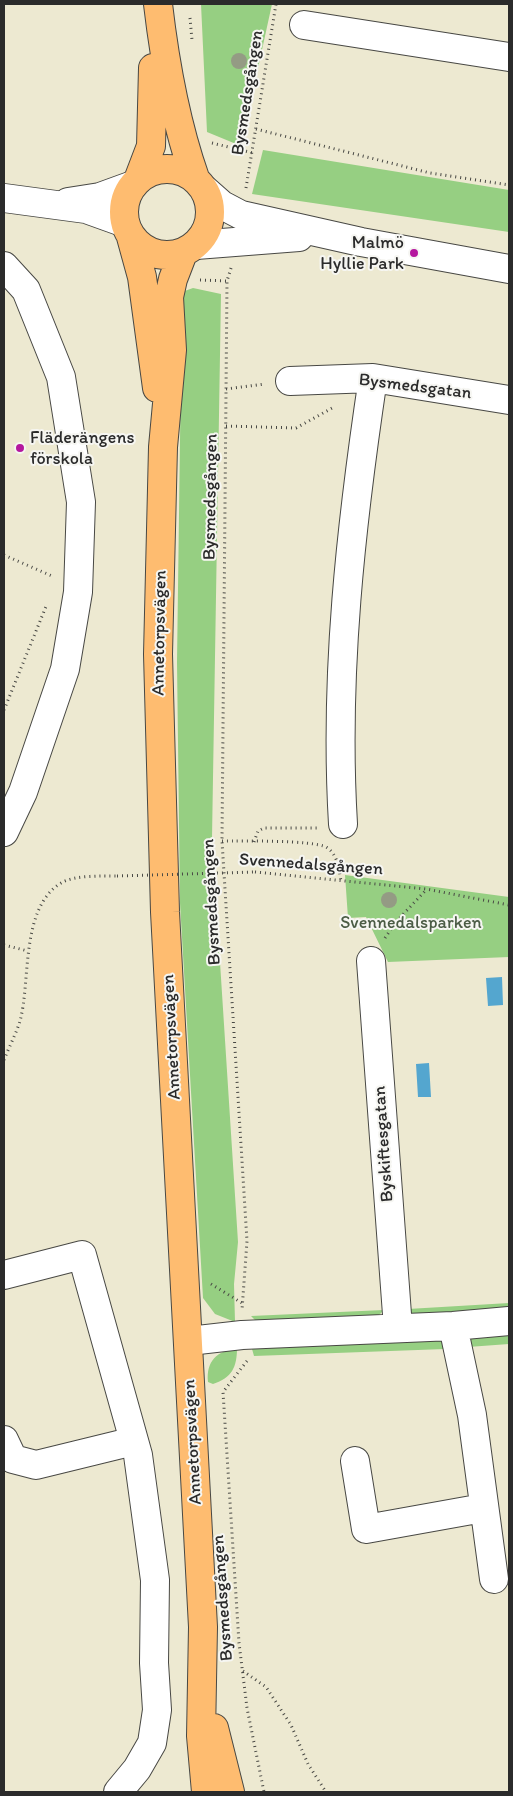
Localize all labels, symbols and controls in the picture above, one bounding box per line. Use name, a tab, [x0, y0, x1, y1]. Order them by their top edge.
street label: Bysmedsgången	[227, 29, 269, 157]
place label: Malmö Hyllie Park	[320, 232, 404, 274]
marker: Malmö Hyllie Park	[408, 247, 420, 259]
street label: Bysmedsgatan	[357, 369, 473, 405]
place label: Fläderängens förskola	[30, 427, 135, 469]
street label: Bysmedsgången	[199, 434, 223, 560]
marker: Fläderängens förskola	[14, 442, 26, 454]
street label: Annetorpsvägen	[148, 570, 172, 696]
street label: Bysmedsgången	[198, 838, 226, 966]
street label: Svennedalsgången	[238, 849, 384, 881]
park label: Svennedalsparken	[340, 912, 482, 934]
street label: Annetorpsvägen	[158, 974, 186, 1100]
street label: Byskiftesgatan	[369, 1085, 399, 1203]
street label: Annetorpsvägen	[179, 1379, 207, 1505]
street label: Bysmedsgången	[208, 1534, 238, 1662]

